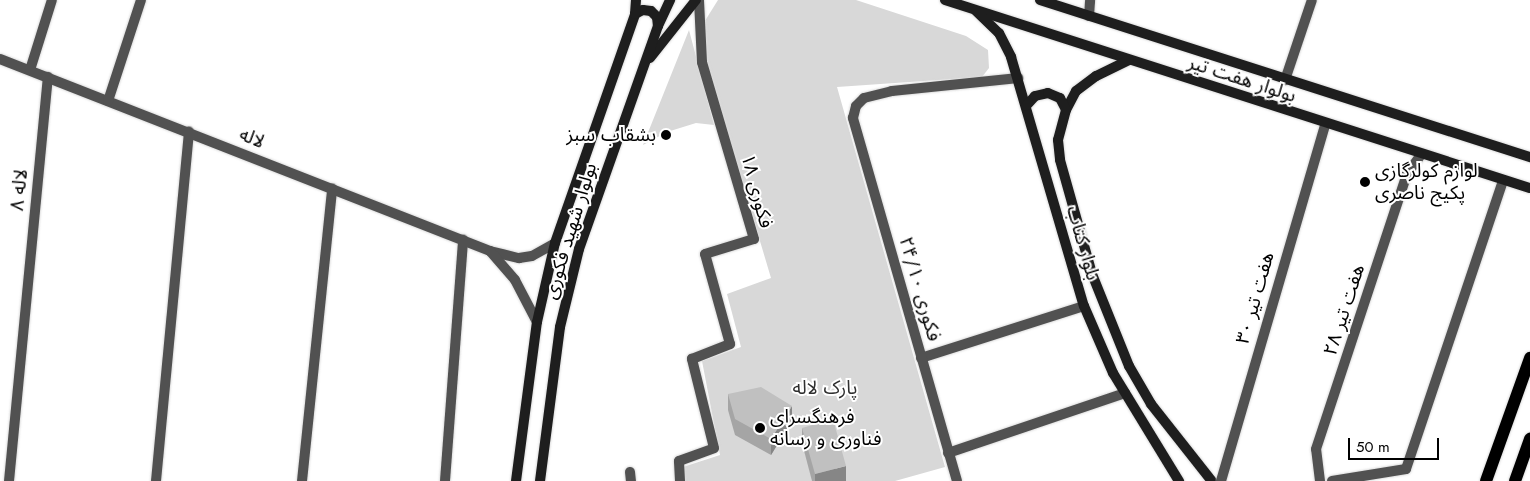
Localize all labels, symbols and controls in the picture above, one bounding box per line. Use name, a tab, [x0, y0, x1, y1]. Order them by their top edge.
street label: بولوار هفت تیر	[1185, 51, 1299, 107]
street label: لاله	[236, 123, 268, 153]
place label: بشقاب سبز	[566, 124, 656, 146]
marker: بشقاب سبز	[660, 129, 672, 141]
street label: فکوری ١٨	[736, 151, 778, 231]
street label: بولوار شهید فکوری	[538, 160, 602, 302]
place label: لوازم کولرگازی پکیج ناصری	[1375, 160, 1478, 204]
street label: لاله ۸	[5, 168, 33, 212]
marker: لوازم کولرگازی پکیج ناصری	[1359, 176, 1371, 188]
street label: بلوار کتاب	[1062, 203, 1104, 283]
street label: فکوری ۲۴/۱۰	[894, 234, 946, 344]
street label: هفت تیر ۳۰	[1231, 249, 1279, 347]
street label: هفت تیر ۲۸	[1319, 262, 1369, 358]
park label: پارک لاله	[792, 377, 858, 399]
place label: فرهنگسرای فناوری و رسانه	[770, 406, 882, 450]
marker: فرهنگسرای فناوری و رسانه	[754, 422, 766, 434]
scale bar	[1350, 428, 1441, 460]
text: 50 m	[1356, 436, 1390, 458]

